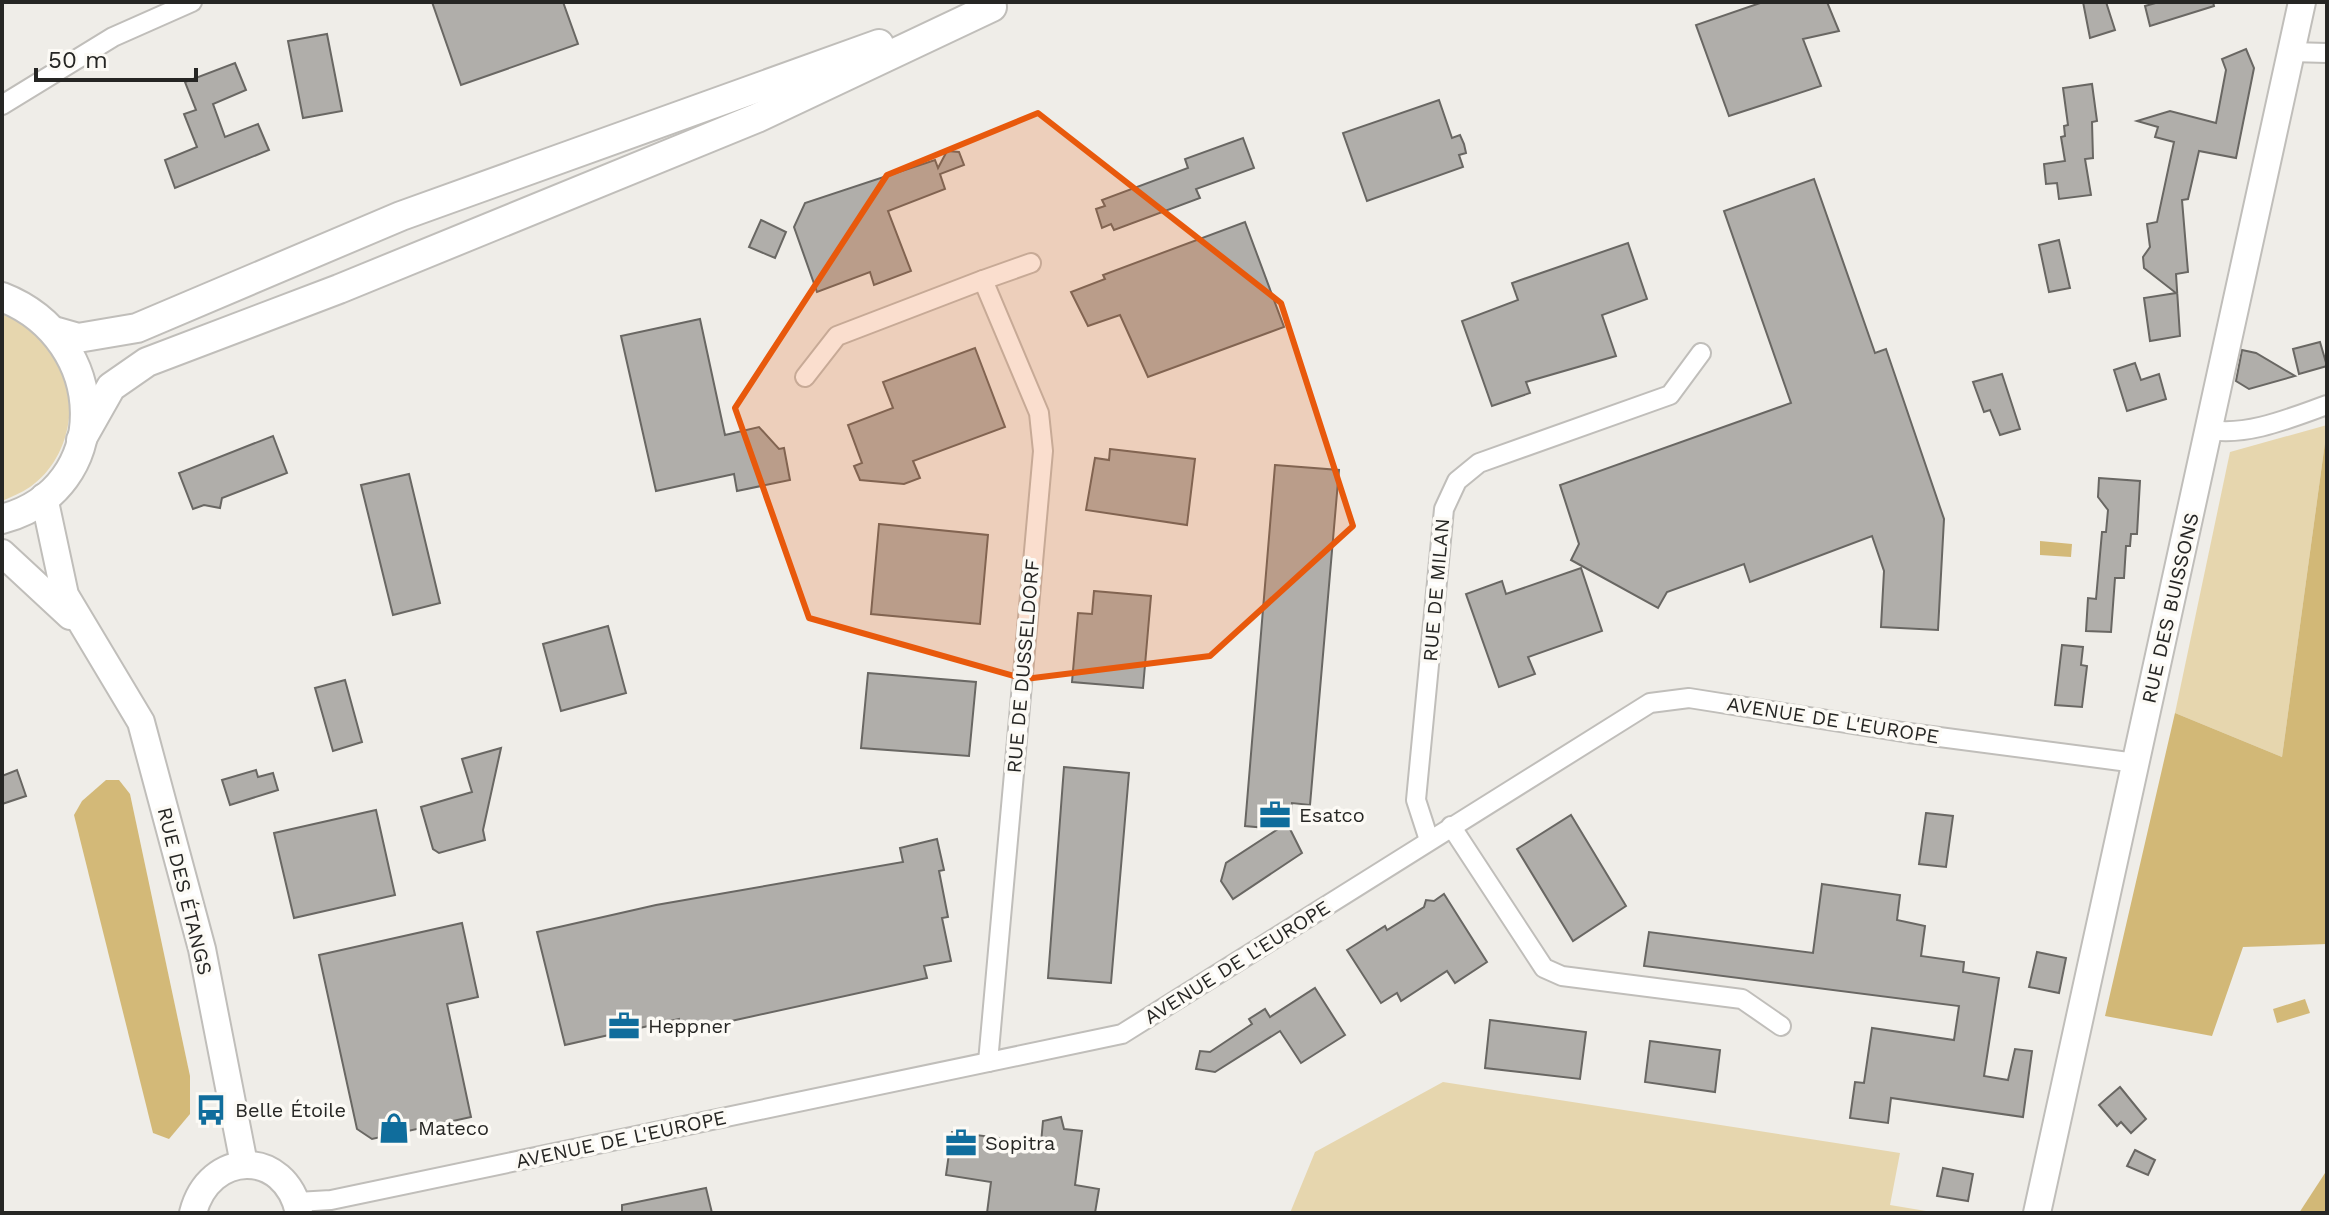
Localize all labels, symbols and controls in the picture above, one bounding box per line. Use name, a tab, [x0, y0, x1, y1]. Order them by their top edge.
scale bar	[36, 32, 196, 82]
text: 50 m	[48, 46, 108, 74]
street label: RUE DES BUISSONS	[2136, 510, 2204, 706]
street label: RUE DE MILAN	[1418, 517, 1454, 663]
street label: RUE DE DUSSELDORF	[1002, 558, 1044, 774]
street label: AVENUE DE L'EUROPE	[1725, 691, 1941, 749]
office icon: Esatco	[1258, 798, 1292, 832]
place label: Esatco	[1299, 803, 1365, 827]
street label: RUE DES ÉTANGS	[153, 805, 217, 977]
street label: AVENUE DE L'EUROPE	[1140, 895, 1334, 1029]
office icon: Heppner	[607, 1009, 641, 1043]
place label: Heppner	[648, 1014, 731, 1038]
bus stop icon: Belle Étoile	[194, 1093, 228, 1127]
place label: Belle Étoile	[235, 1098, 346, 1122]
street label: AVENUE DE L'EUROPE	[514, 1105, 728, 1173]
shop icon: Mateco	[377, 1111, 411, 1145]
place label: Mateco	[418, 1116, 489, 1140]
office icon: Sopitra	[944, 1126, 978, 1160]
place label: Sopitra	[985, 1131, 1055, 1155]

